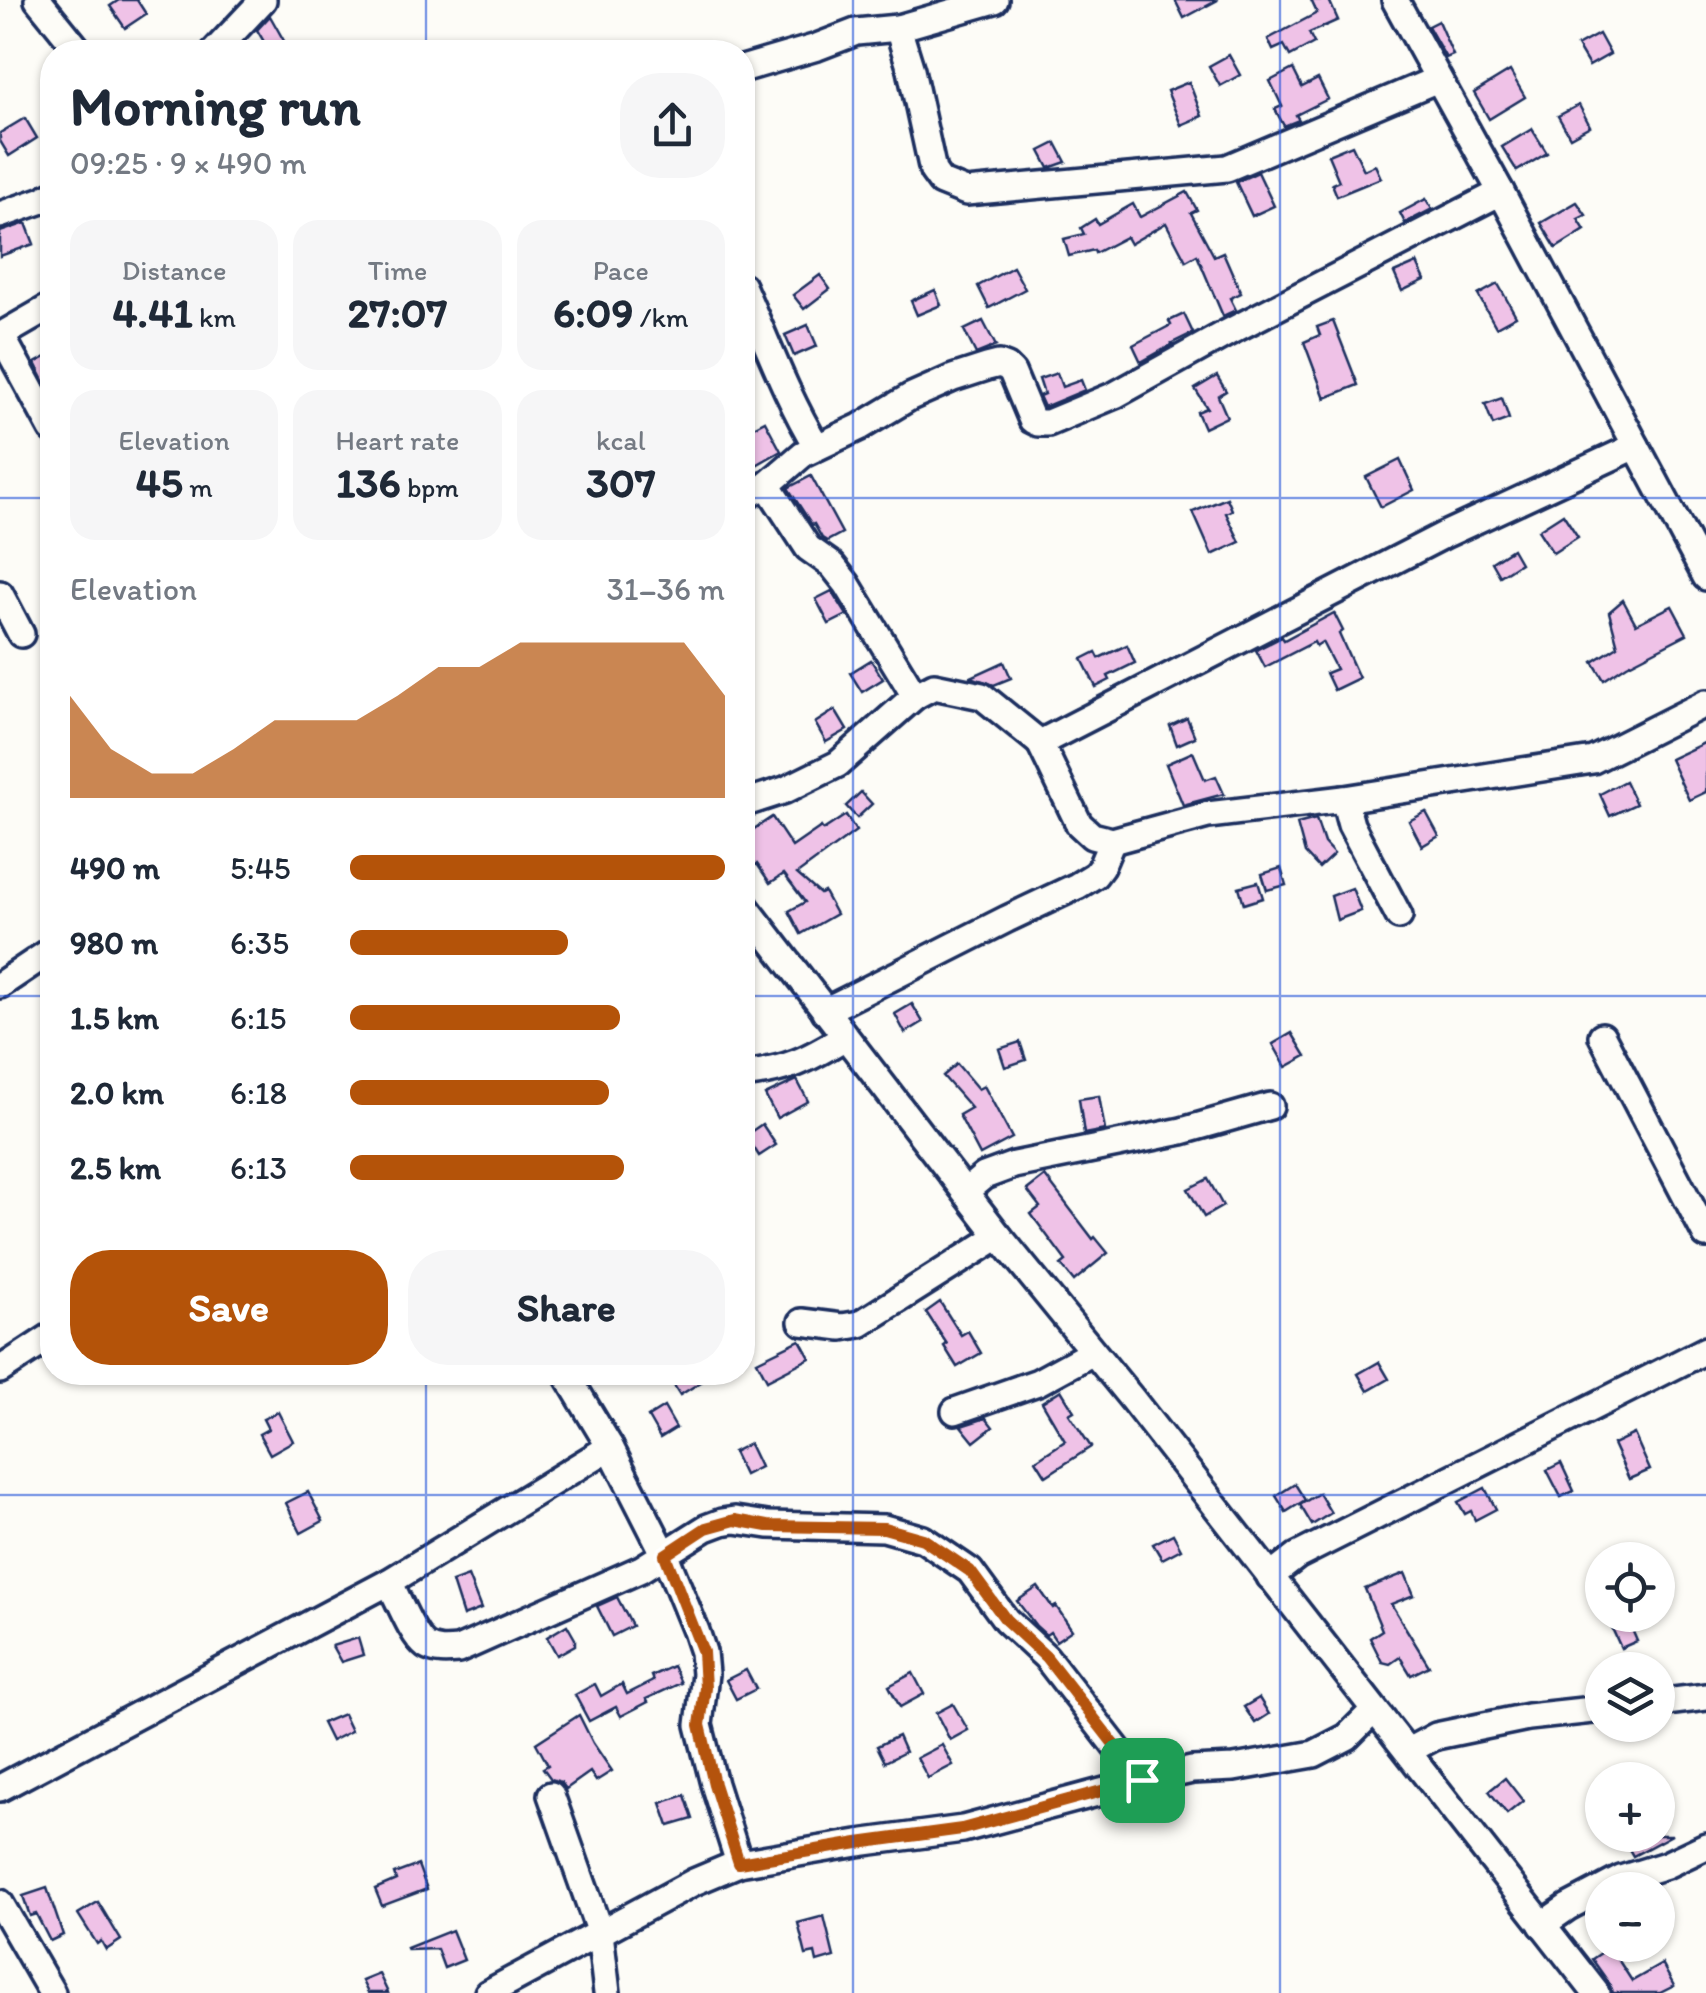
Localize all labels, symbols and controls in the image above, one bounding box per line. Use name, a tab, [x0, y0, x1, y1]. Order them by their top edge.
text: Morning run	[70, 73, 361, 139]
button: share	[620, 73, 725, 178]
text: 09:25 · 9 × 490 m	[70, 144, 307, 182]
text: Distance	[122, 253, 227, 287]
text: Time	[368, 253, 427, 287]
text: Pace	[593, 253, 649, 287]
text: 4.41	[112, 287, 193, 338]
text: 27:07	[348, 287, 447, 338]
text: 6:09	[553, 287, 633, 338]
text: km	[193, 300, 236, 334]
text: /km	[633, 300, 689, 334]
text: Elevation	[119, 423, 230, 457]
text: Heart rate	[336, 423, 459, 457]
text: kcal	[596, 423, 646, 457]
text: 45	[136, 457, 183, 508]
text: 136	[336, 457, 401, 508]
text: 307	[586, 457, 656, 508]
text: m	[183, 470, 213, 504]
text: bpm	[401, 470, 459, 504]
text: Elevation	[70, 570, 197, 608]
text: 31–36 m	[606, 570, 725, 608]
text: 490 m	[70, 849, 160, 887]
text: 5:45	[230, 849, 291, 887]
text: 980 m	[70, 924, 158, 962]
text: 6:35	[230, 924, 289, 962]
text: 1.5 km	[70, 999, 159, 1037]
text: 6:15	[230, 999, 286, 1037]
text: 2.0 km	[70, 1074, 164, 1112]
text: 6:18	[230, 1074, 287, 1112]
text: 2.5 km	[70, 1149, 161, 1187]
text: 6:13	[230, 1149, 287, 1187]
button: Save	[70, 1250, 388, 1365]
button: Share	[408, 1250, 725, 1365]
map controls	[1585, 1542, 1675, 1962]
button: locate	[1585, 1542, 1675, 1632]
button: layers	[1585, 1652, 1675, 1742]
pin	[1100, 1738, 1185, 1823]
icon: arrive	[1115, 1753, 1170, 1808]
button: +	[1585, 1762, 1675, 1852]
button: −	[1585, 1872, 1675, 1962]

